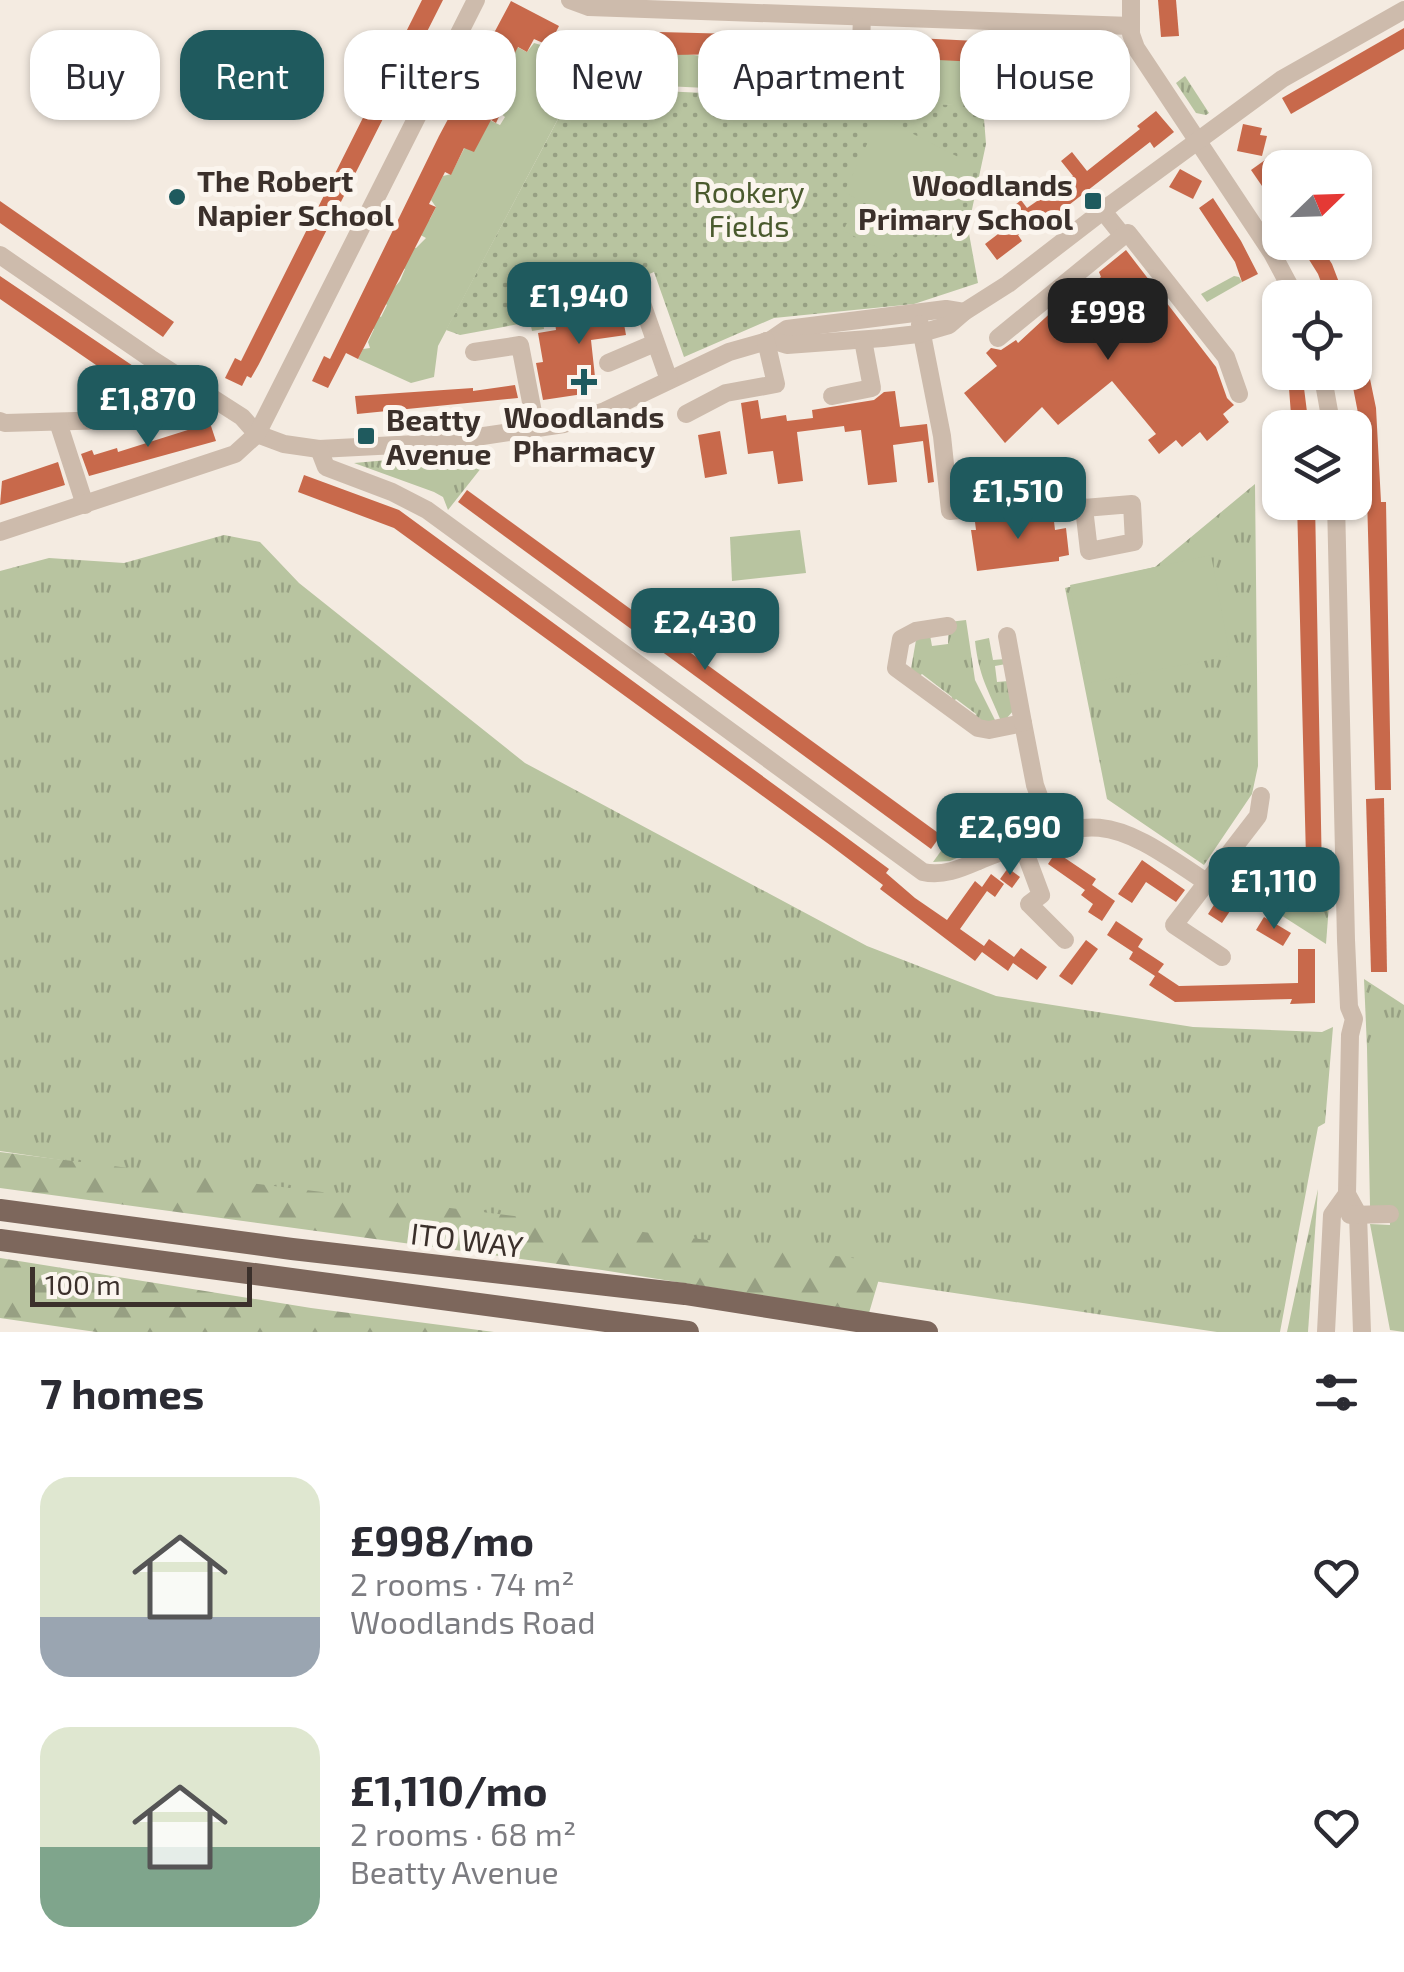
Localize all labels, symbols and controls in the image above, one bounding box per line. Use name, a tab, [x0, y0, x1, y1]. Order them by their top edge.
chip: Buy	[30, 30, 160, 120]
chip: Rent	[180, 30, 324, 120]
chip: Filters	[344, 30, 516, 120]
chip: New	[536, 30, 678, 120]
chip: Apartment	[698, 30, 940, 120]
chip: House	[960, 30, 1130, 120]
north arrow	[1262, 150, 1372, 260]
map controls	[1262, 150, 1372, 520]
place label: The Robert Napier School	[197, 162, 394, 232]
place label: Woodlands Primary School	[858, 166, 1073, 237]
park label: Rookery Fields	[693, 173, 805, 243]
marker: The Robert Napier School	[166, 186, 188, 208]
marker: Woodlands Primary School	[1082, 190, 1104, 212]
pin: £1,940	[498, 262, 660, 347]
text: £1,940	[529, 275, 629, 313]
pin: £998	[1049, 278, 1167, 363]
button: locate	[1262, 280, 1372, 390]
text: £998	[1070, 291, 1146, 329]
pin: £1,870	[67, 365, 229, 450]
marker: Woodlands Pharmacy	[573, 371, 595, 393]
text: £1,870	[99, 378, 197, 416]
place label: Woodlands Pharmacy	[504, 398, 664, 469]
place label: Beatty Avenue	[386, 401, 491, 471]
button: layers	[1262, 410, 1372, 520]
marker: Beatty Avenue	[355, 425, 377, 447]
pin: £1,510	[937, 457, 1099, 542]
text: £1,510	[972, 470, 1064, 508]
pin: £2,430	[624, 588, 786, 673]
text: £2,430	[653, 601, 757, 639]
pin: £2,690	[929, 793, 1091, 878]
text: £2,690	[958, 806, 1062, 844]
pin: £1,110	[1193, 847, 1355, 932]
text: £1,110	[1231, 860, 1317, 898]
street label: ITO WAY	[409, 1214, 525, 1264]
scale bar	[30, 1262, 252, 1306]
text: 100 m	[45, 1267, 121, 1301]
icon: filters	[1309, 1365, 1364, 1420]
text: 7 homes	[40, 1367, 204, 1417]
text: £998/mo	[350, 1514, 534, 1564]
icon: home	[120, 1517, 240, 1637]
icon: heart	[1309, 1550, 1364, 1605]
text: 2 rooms · 74 m²	[350, 1564, 574, 1602]
text: Woodlands Road	[350, 1602, 596, 1640]
text: £1,110/mo	[350, 1764, 548, 1814]
icon: home	[120, 1767, 240, 1887]
icon: heart	[1309, 1800, 1364, 1855]
text: 2 rooms · 68 m²	[350, 1814, 576, 1852]
text: Beatty Avenue	[350, 1852, 559, 1890]

